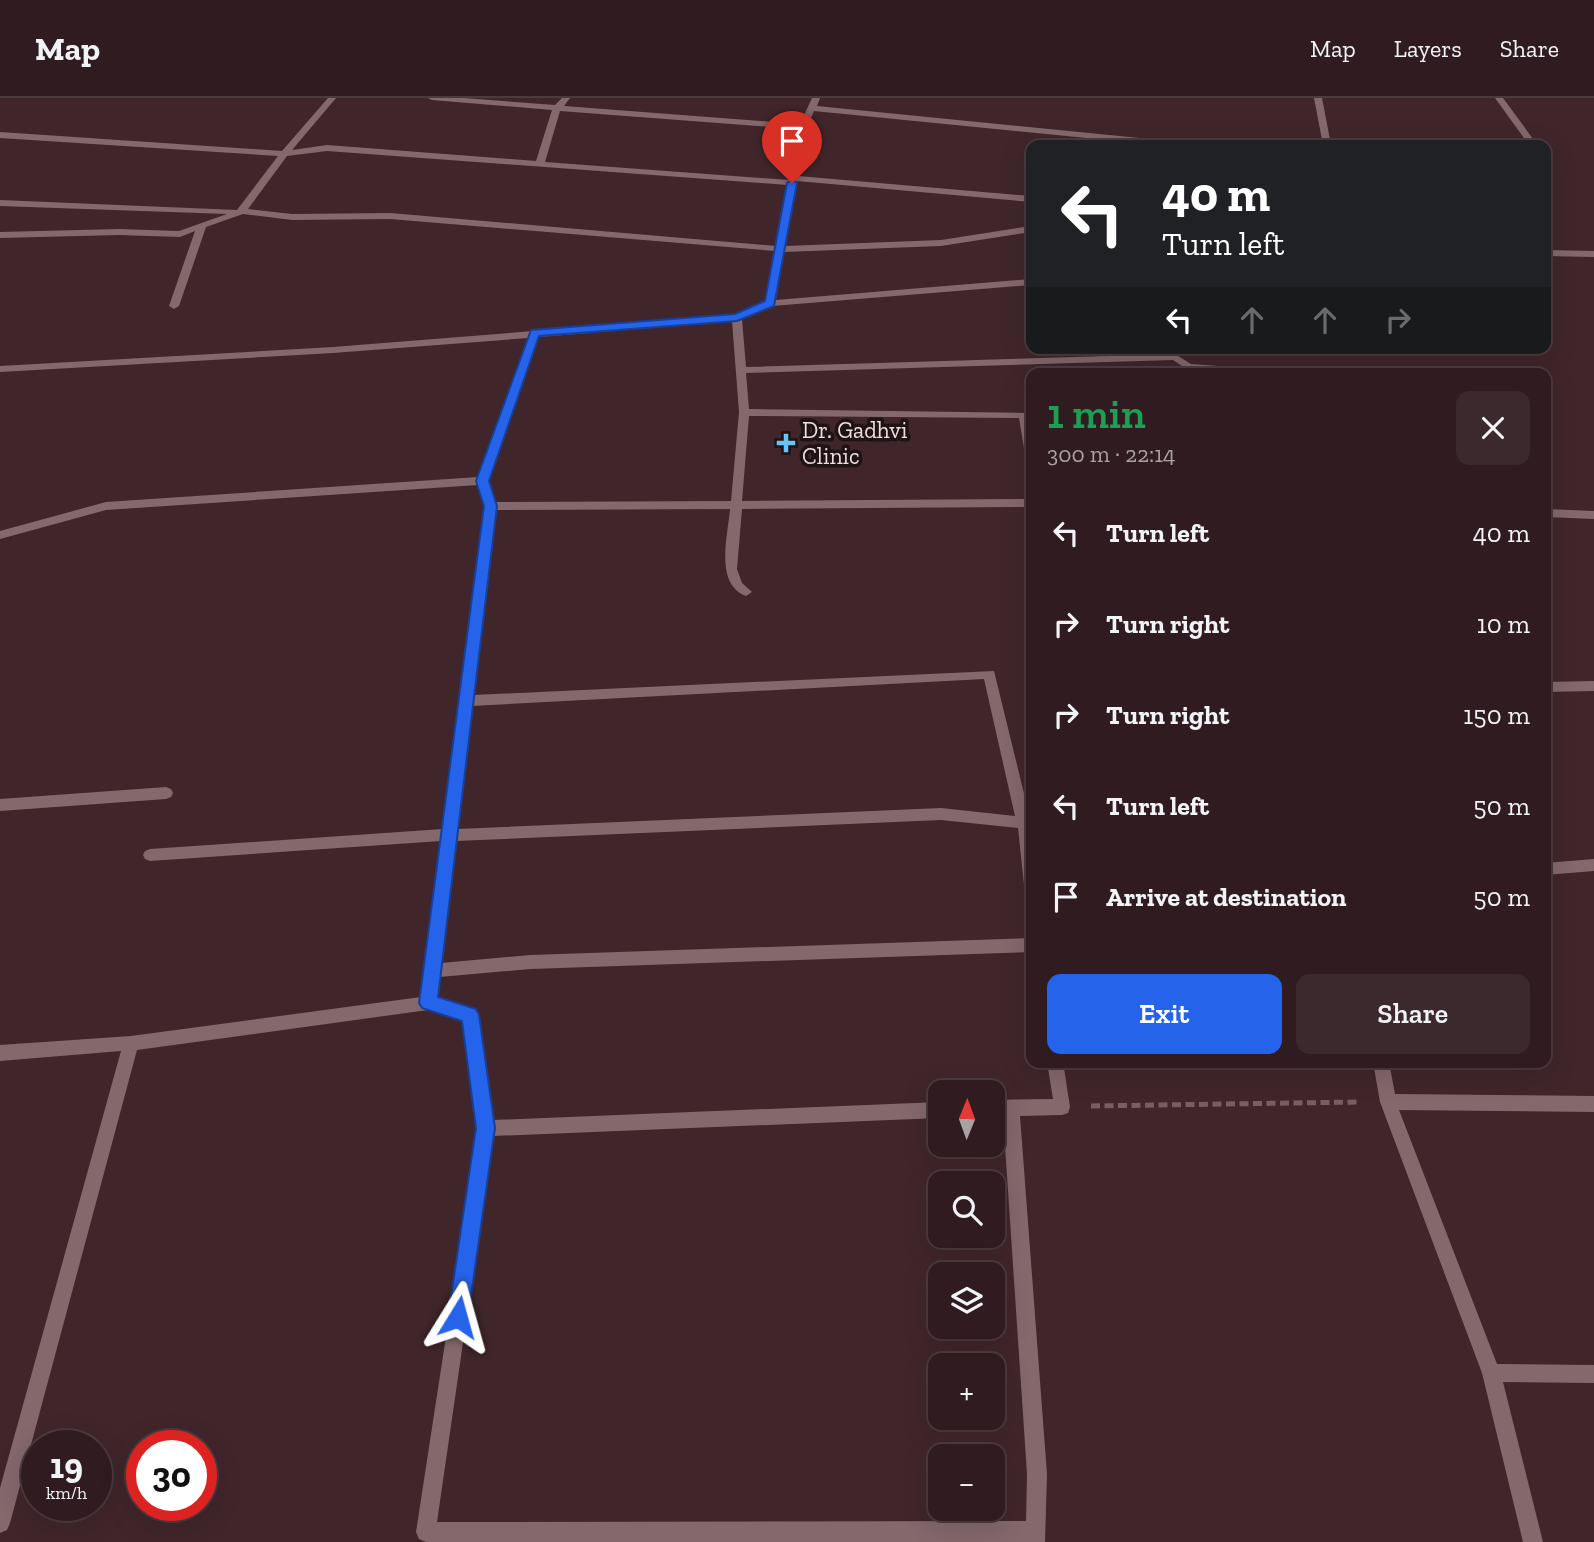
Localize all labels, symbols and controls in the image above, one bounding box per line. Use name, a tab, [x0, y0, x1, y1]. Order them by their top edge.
text: Map	[35, 29, 100, 68]
text: Map	[1310, 34, 1356, 63]
text: Layers	[1394, 34, 1462, 63]
text: Share	[1500, 34, 1559, 63]
pin	[762, 111, 822, 183]
icon: arrive	[773, 122, 811, 160]
text: 40 m	[1162, 165, 1270, 224]
icon: left	[1047, 168, 1138, 259]
text: Turn left	[1162, 225, 1284, 263]
icon: left	[1160, 301, 1198, 339]
icon: ahead	[1233, 301, 1271, 339]
icon: ahead	[1306, 301, 1344, 339]
icon: right	[1379, 301, 1417, 339]
text: 1 min	[1047, 388, 1146, 439]
button: close	[1456, 391, 1530, 465]
place label: Dr. Gadhvi Clinic	[802, 416, 907, 470]
marker: Dr. Gadhvi Clinic	[776, 433, 796, 453]
text: 300 m · 22:14	[1047, 440, 1175, 468]
icon: left	[1047, 514, 1085, 552]
text: Turn left	[1106, 517, 1209, 549]
text: 40 m	[1473, 517, 1530, 549]
icon: right	[1047, 605, 1085, 643]
text: Turn right	[1106, 608, 1229, 640]
text: 10 m	[1477, 608, 1530, 640]
icon: right	[1047, 696, 1085, 734]
text: Turn right	[1106, 699, 1229, 731]
text: 150 m	[1463, 699, 1530, 731]
icon: left	[1047, 787, 1085, 825]
text: Turn left	[1106, 790, 1209, 822]
text: 50 m	[1473, 790, 1530, 822]
icon: arrive	[1047, 878, 1085, 916]
text: Arrive at destination	[1106, 881, 1346, 913]
text: 50 m	[1473, 881, 1530, 913]
button: Exit	[1047, 974, 1282, 1054]
button: Share	[1296, 974, 1530, 1054]
north arrow	[928, 1080, 1004, 1157]
map controls	[928, 1080, 1005, 1521]
button: search	[928, 1171, 1005, 1248]
button: layers	[928, 1262, 1005, 1339]
position arrow	[421, 1280, 495, 1354]
button: +	[928, 1353, 1005, 1430]
speed limit sign: 30	[126, 1430, 217, 1521]
button: −	[928, 1444, 1005, 1521]
text: 19	[50, 1445, 83, 1487]
text: km/h	[46, 1482, 87, 1504]

